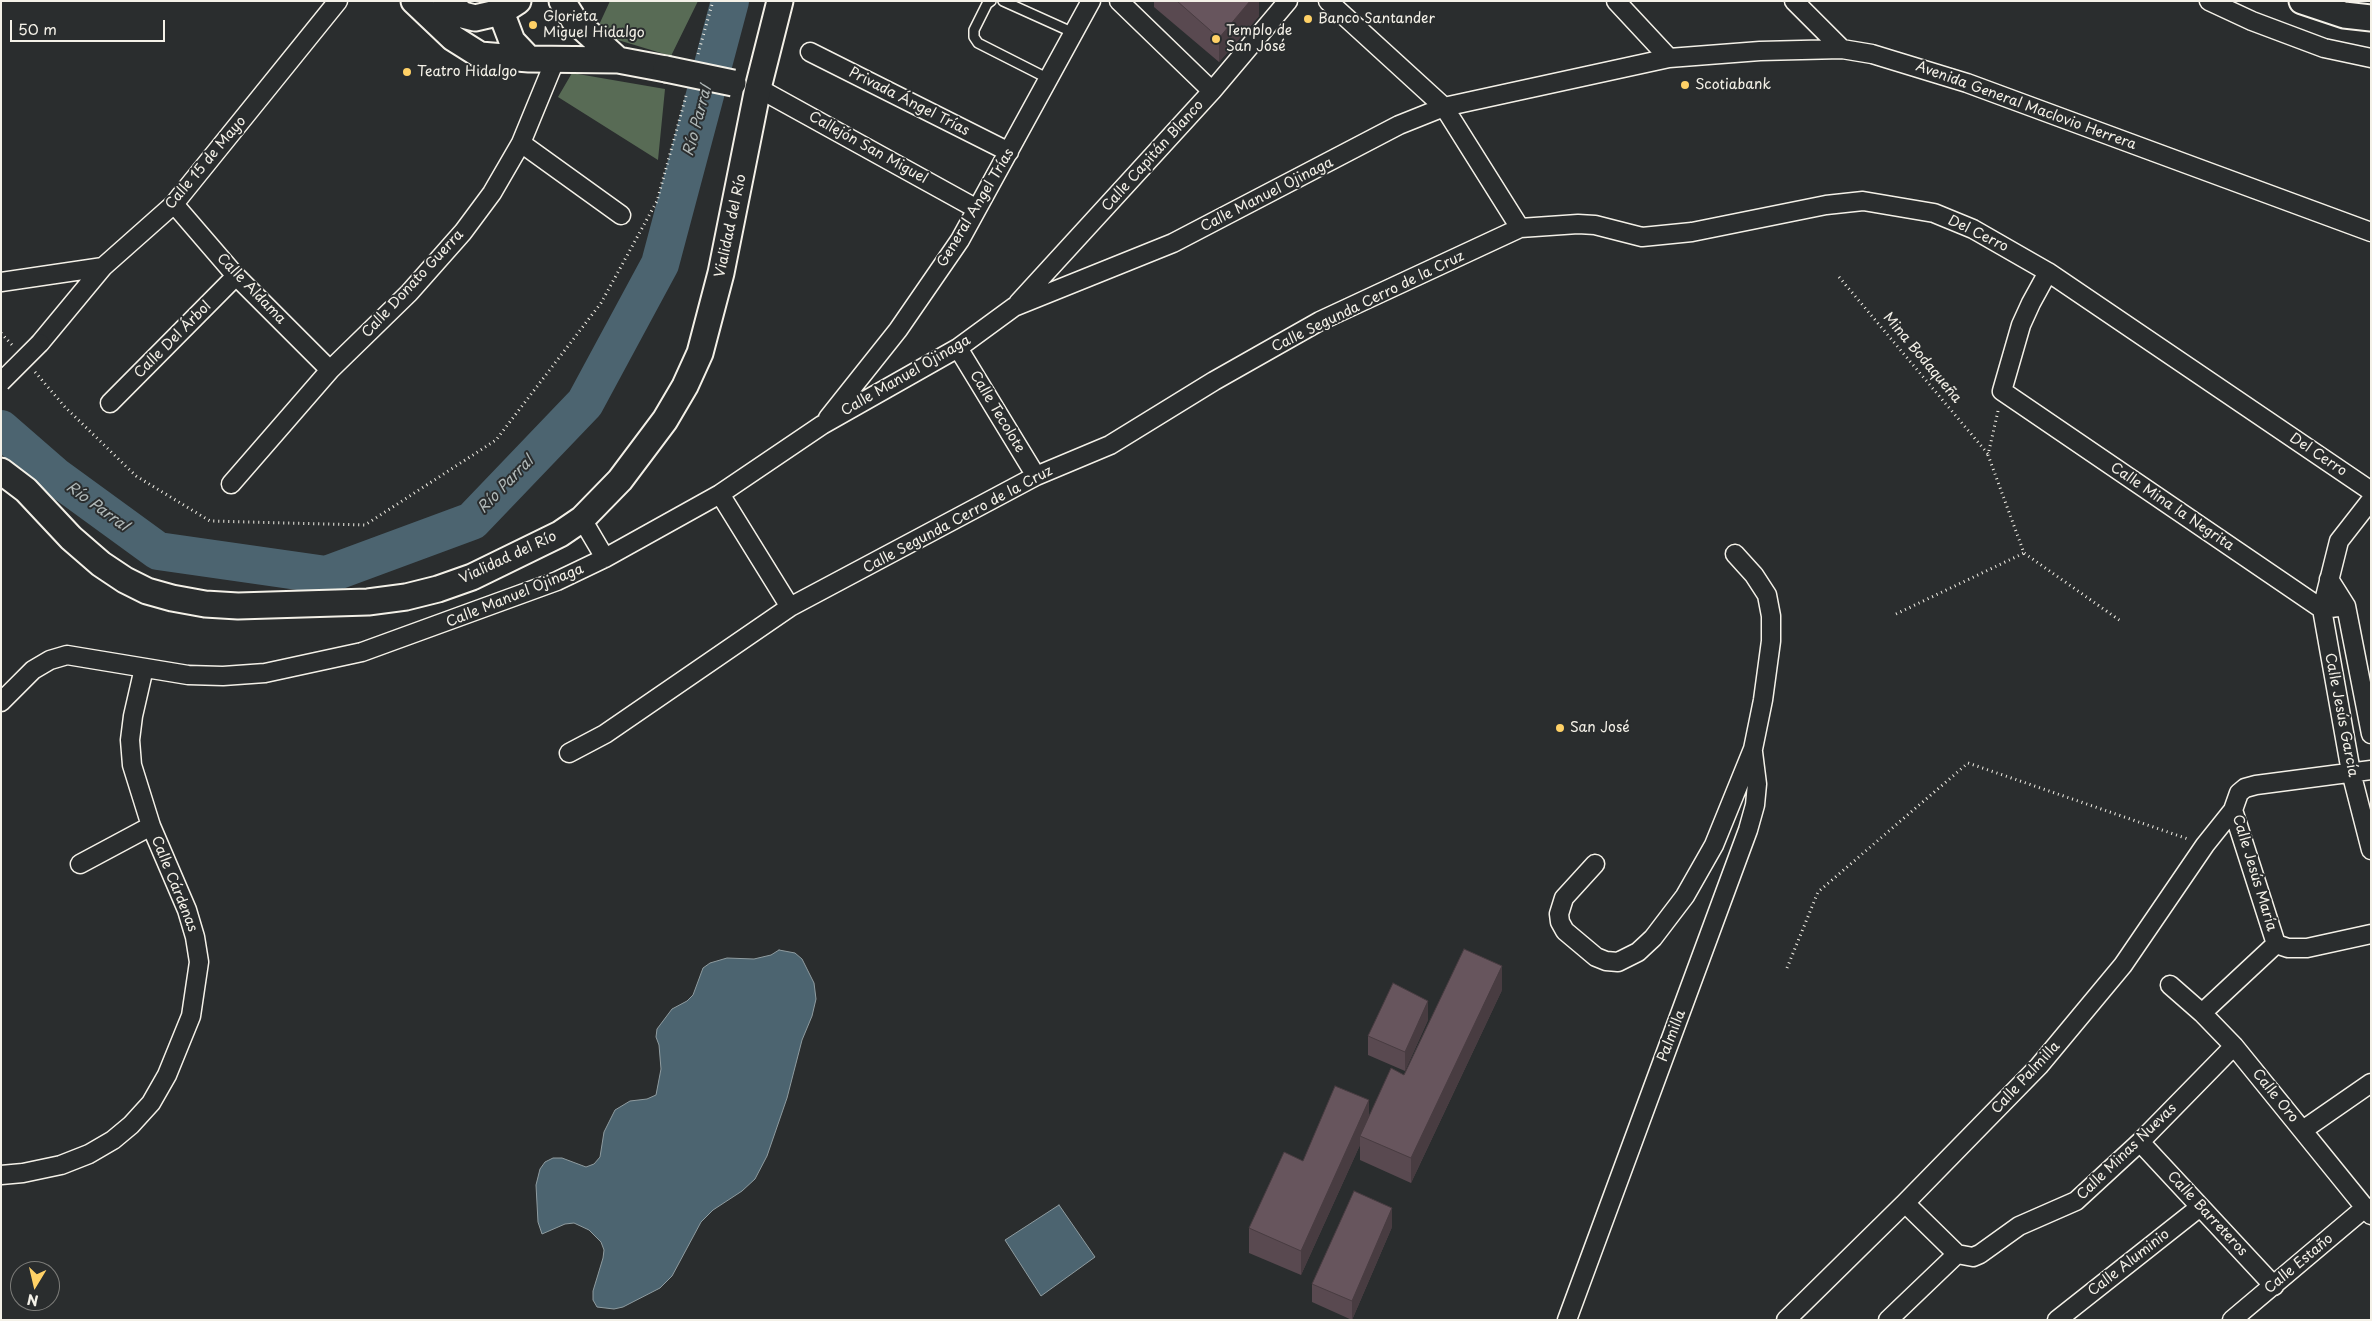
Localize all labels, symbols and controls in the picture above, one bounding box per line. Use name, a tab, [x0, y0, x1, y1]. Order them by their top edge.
place label: Glorieta Miguel Hidalgo	[543, 9, 645, 41]
scale bar	[12, 10, 168, 42]
place label: Banco Santander	[1318, 11, 1435, 27]
marker: Banco Santander	[1302, 13, 1314, 25]
text: 50 m	[18, 17, 57, 40]
marker: Glorieta Miguel Hidalgo	[527, 19, 539, 31]
place label: Templo de San José	[1226, 23, 1292, 56]
marker: Templo de San José	[1210, 33, 1222, 45]
street label: Avenida General Maclovio Herrera	[1913, 58, 2139, 154]
place label: Teatro Hidalgo	[417, 64, 517, 80]
street label: Privada Ángel Trías	[846, 64, 972, 140]
marker: Teatro Hidalgo	[401, 66, 413, 78]
place label: Scotiabank	[1695, 77, 1771, 93]
marker: Scotiabank	[1679, 79, 1691, 91]
water label: Río Parral	[680, 84, 716, 158]
street label: Calle Capitán Blanco	[1099, 97, 1207, 215]
street label: Callejón San Miguel	[806, 108, 930, 188]
street label: Calle 15 de Mayo	[162, 113, 250, 213]
street label: General Angel Trías	[934, 146, 1018, 270]
street label: Calle Manuel Ojinaga	[1198, 154, 1336, 236]
street label: Vialidad del Río	[712, 173, 750, 279]
street label: Del Cerro	[1945, 212, 2011, 256]
street label: Calle Donato Guerra	[359, 227, 467, 341]
street label: Calle Segunda Cerro de la Cruz	[1269, 248, 1467, 356]
street label: Calle Aldama	[213, 250, 289, 328]
street label: Calle Del Árbol	[131, 298, 215, 382]
street label: Mina Bodaqueña	[1879, 309, 1965, 407]
street label: Calle Manuel Ojinaga	[838, 332, 974, 420]
street label: Calle Tecolote	[966, 368, 1028, 456]
street label: Del Cerro	[2286, 430, 2350, 480]
water label: Río Parral	[474, 453, 538, 517]
street label: Calle Mina la Negrita	[2107, 459, 2237, 555]
street label: Calle Segunda Cerro de la Cruz	[860, 463, 1056, 577]
water label: Río Parral	[62, 478, 132, 536]
street label: Vialidad del Río	[457, 528, 559, 588]
street label: Calle Manuel Ojinaga	[444, 561, 586, 631]
street label: Calle Jesús García	[2321, 652, 2361, 778]
place label: San José	[1570, 720, 1630, 736]
marker: San José	[1554, 722, 1566, 734]
street label: Calle Jesús María	[2228, 813, 2280, 933]
street label: Calle Cárdenas	[147, 834, 201, 934]
street label: Palmilla	[1654, 1008, 1690, 1064]
street label: Calle Palmilla	[1988, 1038, 2064, 1118]
street label: Calle Oro	[2248, 1066, 2302, 1126]
street label: Calle Minas Nuevas	[2074, 1100, 2180, 1204]
street label: Calle Barreteros	[2163, 1168, 2251, 1260]
street label: Calle Aluminio	[2085, 1226, 2173, 1300]
street label: Calle Estaño	[2261, 1231, 2337, 1297]
north arrow	[10, 1261, 60, 1311]
text: N	[26, 1289, 40, 1312]

